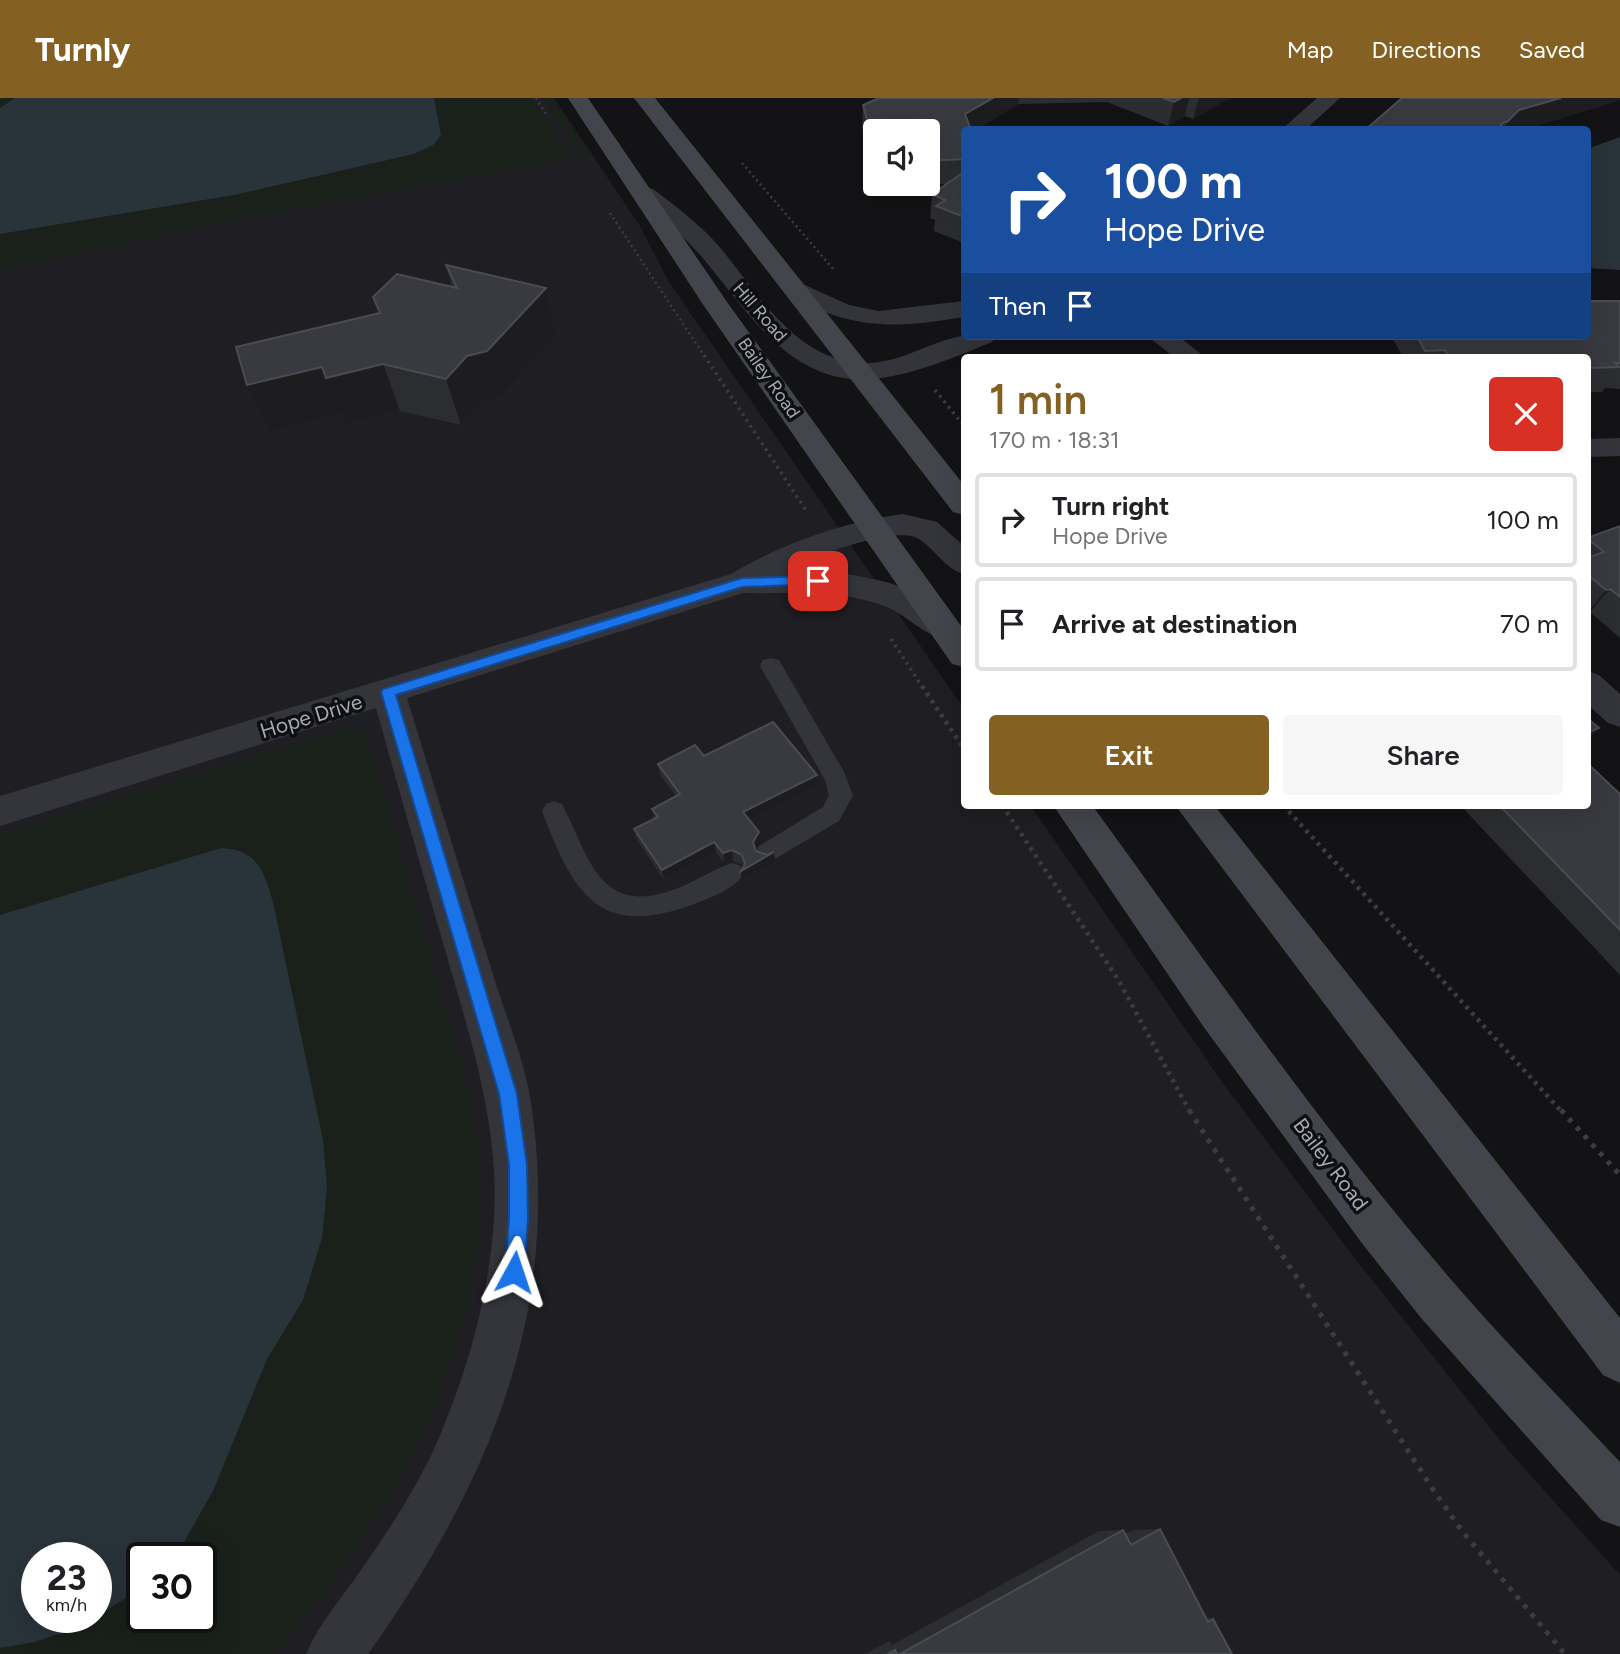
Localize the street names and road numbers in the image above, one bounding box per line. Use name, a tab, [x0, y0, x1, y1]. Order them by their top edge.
street label: Hill Road	[728, 278, 792, 346]
street label: Bailey Road	[733, 333, 805, 423]
street label: Hope Drive	[257, 689, 365, 743]
street label: Bailey Road	[1288, 1113, 1374, 1215]

